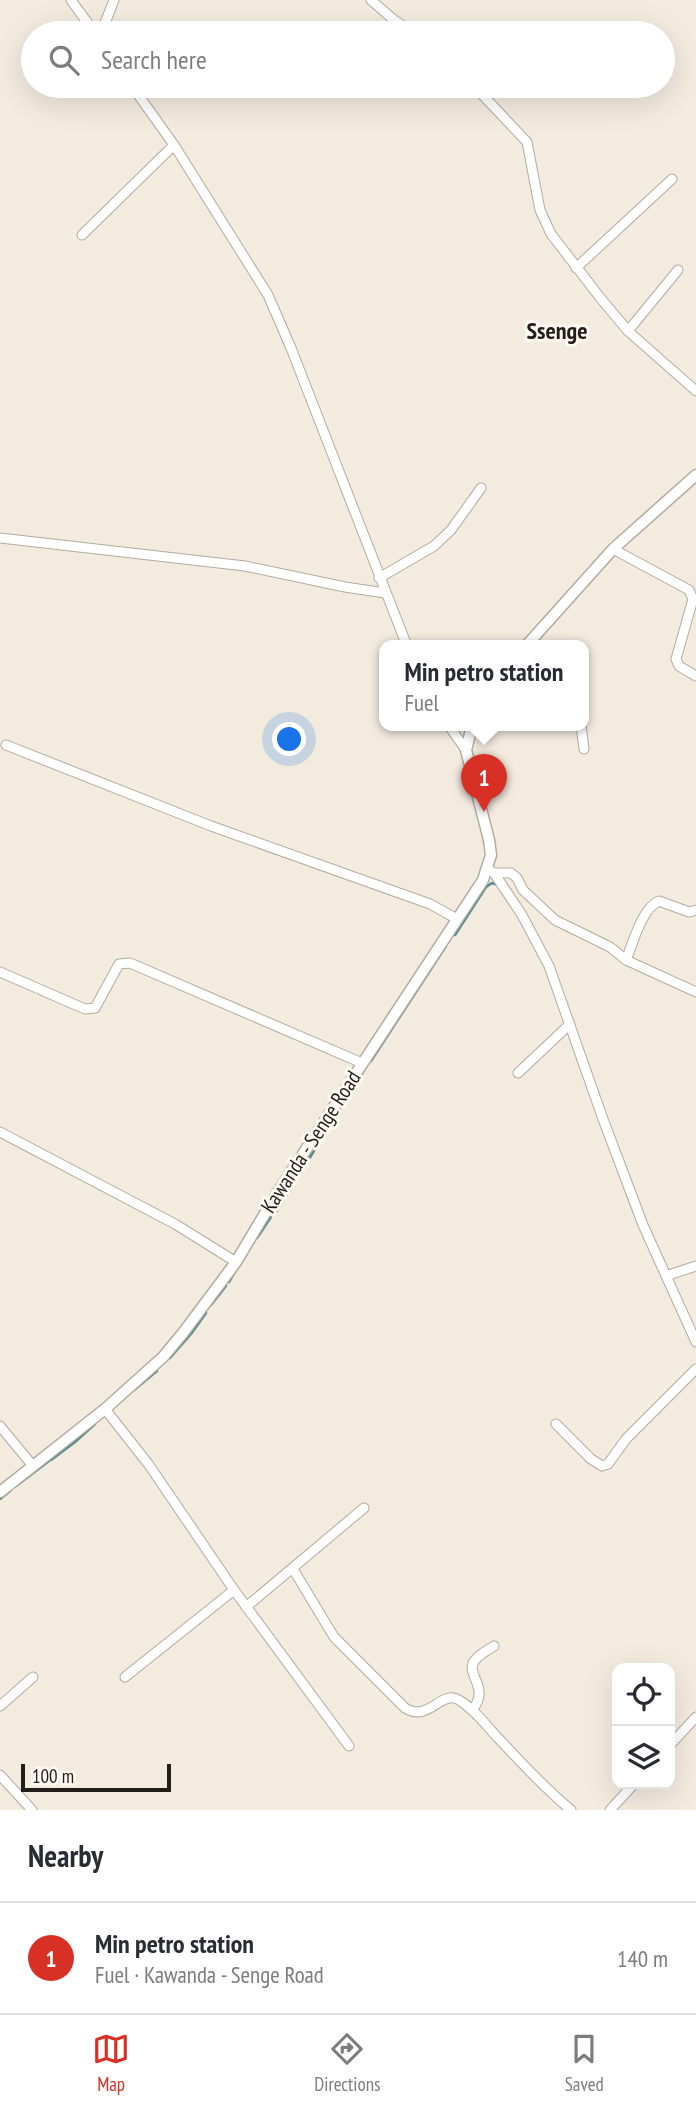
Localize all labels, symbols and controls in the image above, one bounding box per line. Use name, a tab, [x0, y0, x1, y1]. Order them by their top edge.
search box	[21, 21, 675, 98]
icon: search	[45, 41, 83, 79]
text: Search here	[101, 43, 207, 76]
district label: Ssenge	[527, 315, 587, 346]
popup	[379, 640, 589, 731]
text: Min petro station	[404, 655, 564, 688]
text: Fuel	[404, 688, 439, 717]
your location	[272, 722, 306, 756]
pin: 1	[461, 754, 507, 812]
street label: Kawanda - Senge Road	[255, 1066, 367, 1218]
map controls	[612, 1663, 675, 1789]
button: locate	[612, 1663, 675, 1726]
button: layers	[612, 1726, 675, 1789]
scale bar	[21, 1761, 172, 1793]
text: 100 m	[32, 1764, 74, 1788]
text: Nearby	[28, 1836, 103, 1875]
text: Min petro station	[95, 1927, 254, 1960]
text: 1	[46, 1944, 57, 1973]
text: 140 m	[617, 1944, 668, 1973]
text: Fuel · Kawanda - Senge Road	[95, 1960, 324, 1989]
tab: Map	[92, 2030, 130, 2096]
tab: Directions	[314, 2030, 380, 2096]
tab: Saved	[565, 2030, 604, 2096]

